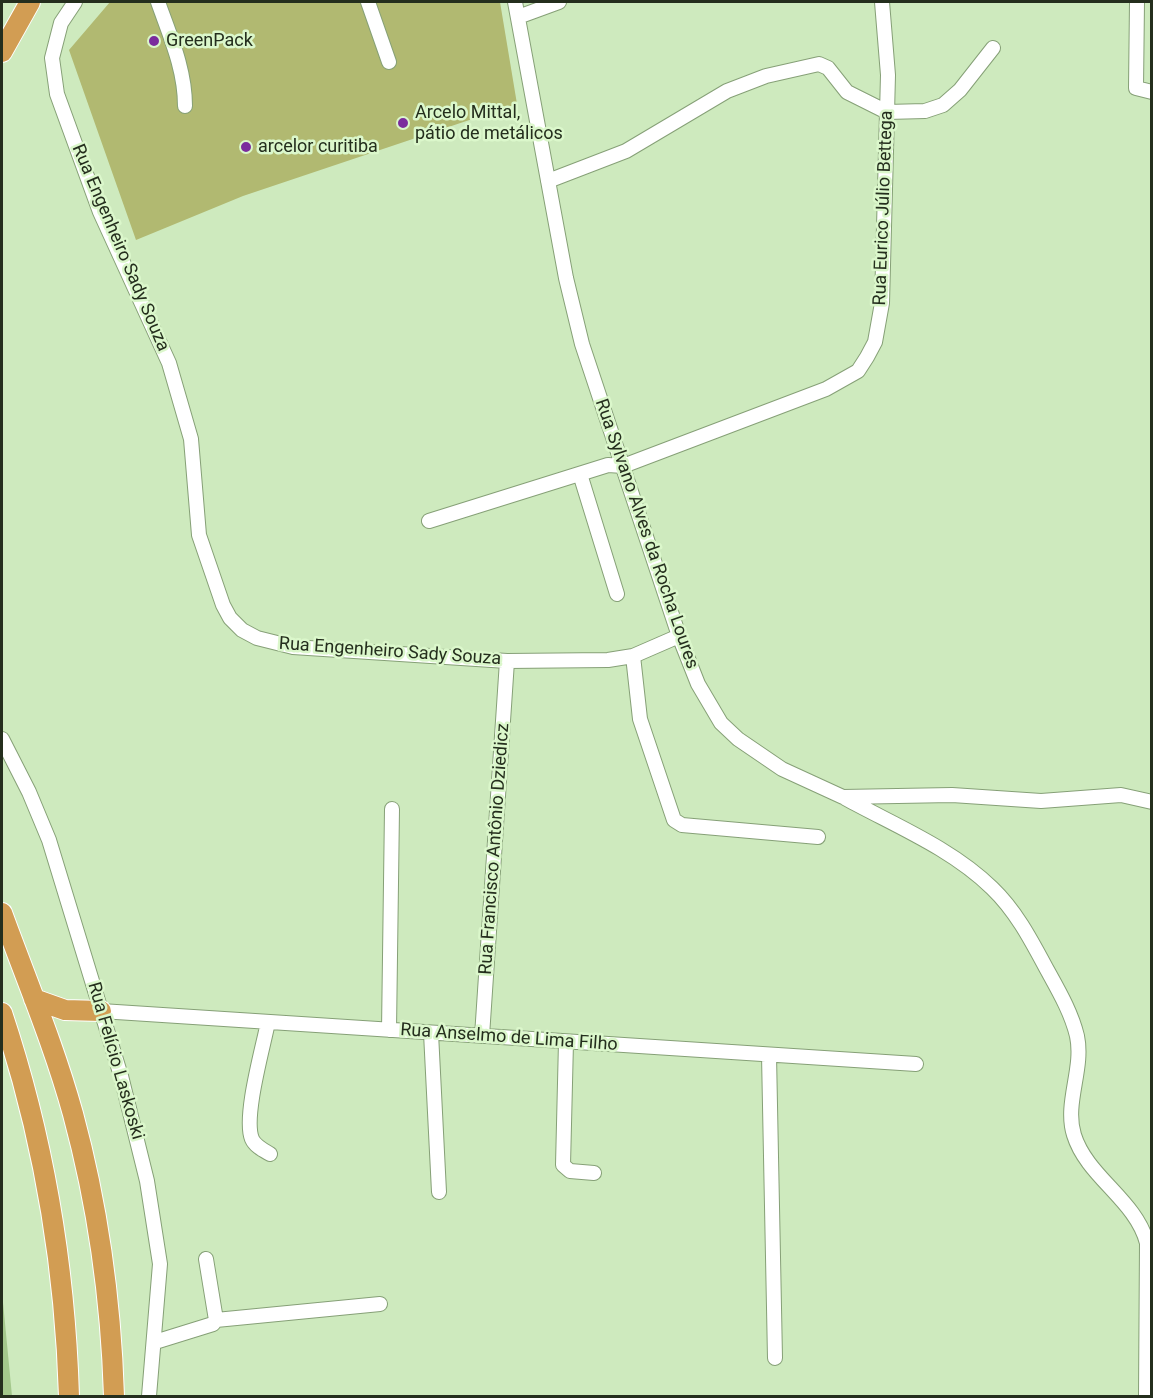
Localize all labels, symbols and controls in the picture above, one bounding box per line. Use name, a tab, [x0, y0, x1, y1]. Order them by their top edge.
place label: GreenPack	[166, 30, 253, 52]
marker: GreenPack	[147, 34, 161, 48]
place label: Arcelo Mittal, pátio de metálicos	[415, 102, 563, 144]
street label: Rua Eurico Júlio Bettega	[870, 110, 898, 306]
marker: Arcelo Mittal, pátio de metálicos	[396, 116, 410, 130]
place label: arcelor curitiba	[258, 136, 378, 158]
marker: arcelor curitiba	[239, 140, 253, 154]
street label: Rua Engenheiro Sady Souza	[67, 141, 173, 355]
street label: Rua Sylvano Alves da Rocha Loures	[590, 396, 702, 672]
street label: Rua Engenheiro Sady Souza	[278, 633, 502, 671]
street label: Rua Francisco Antônio Dziedicz	[475, 723, 515, 975]
street label: Rua Felício Laskoski	[82, 980, 148, 1142]
street label: Rua Anselmo de Lima Filho	[400, 1020, 618, 1056]

